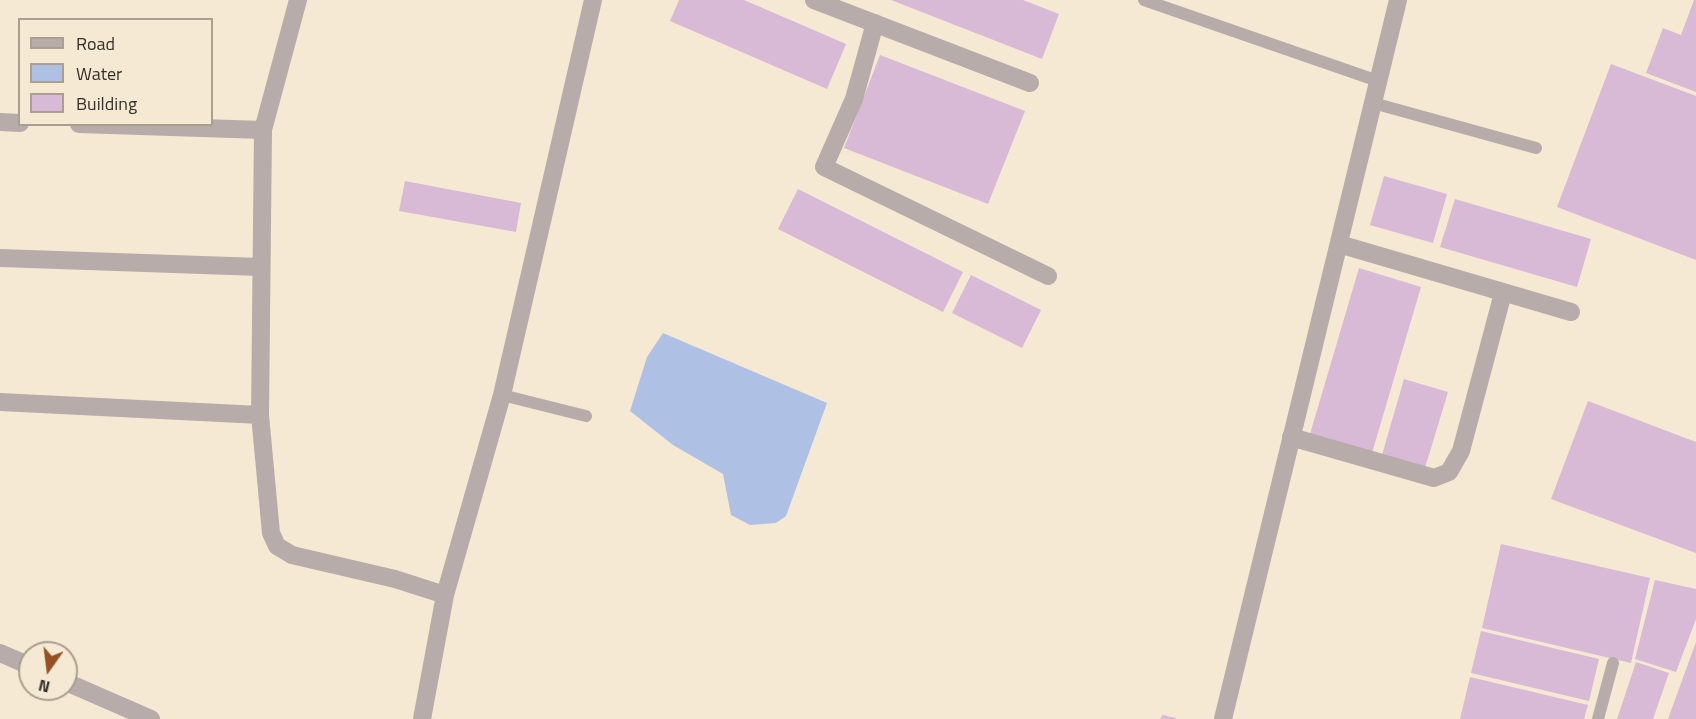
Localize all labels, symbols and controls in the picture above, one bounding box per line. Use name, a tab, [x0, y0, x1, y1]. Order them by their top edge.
legend	[18, 18, 213, 126]
text: Road	[76, 30, 115, 57]
text: Water	[76, 60, 122, 87]
text: Building	[76, 90, 137, 117]
north arrow	[18, 641, 78, 701]
text: N	[36, 674, 52, 700]

